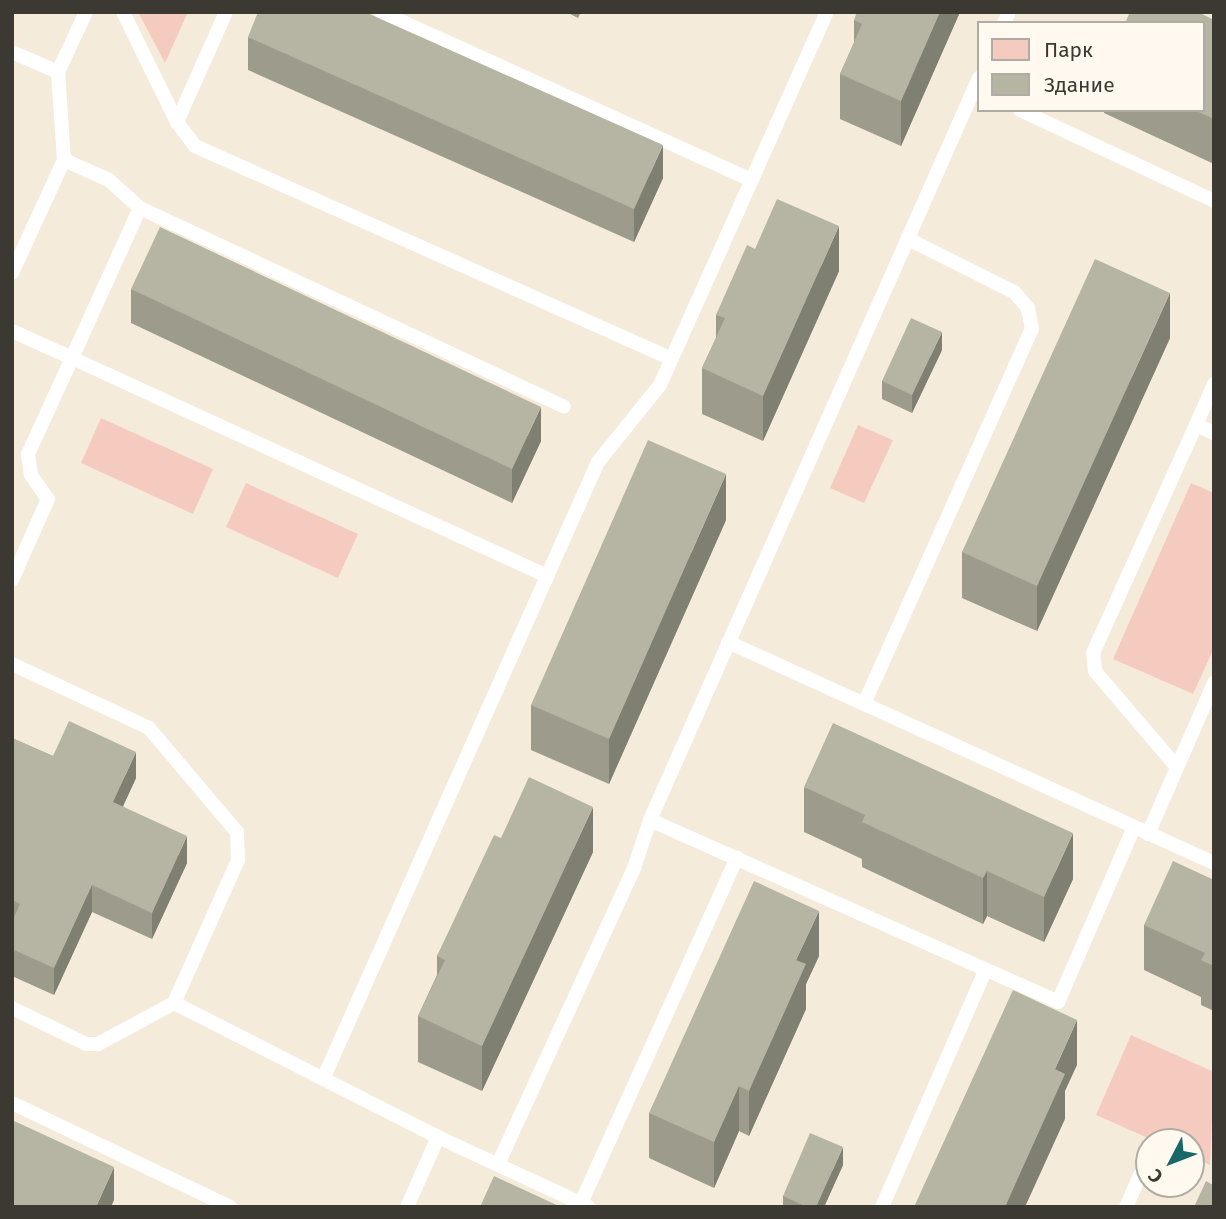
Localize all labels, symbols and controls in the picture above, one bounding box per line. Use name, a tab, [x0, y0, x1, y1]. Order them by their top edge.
legend	[978, 21, 1205, 112]
text: Парк	[1044, 37, 1093, 63]
text: Здание	[1044, 72, 1115, 98]
north arrow	[1135, 1128, 1205, 1198]
text: С	[1143, 1164, 1168, 1188]

